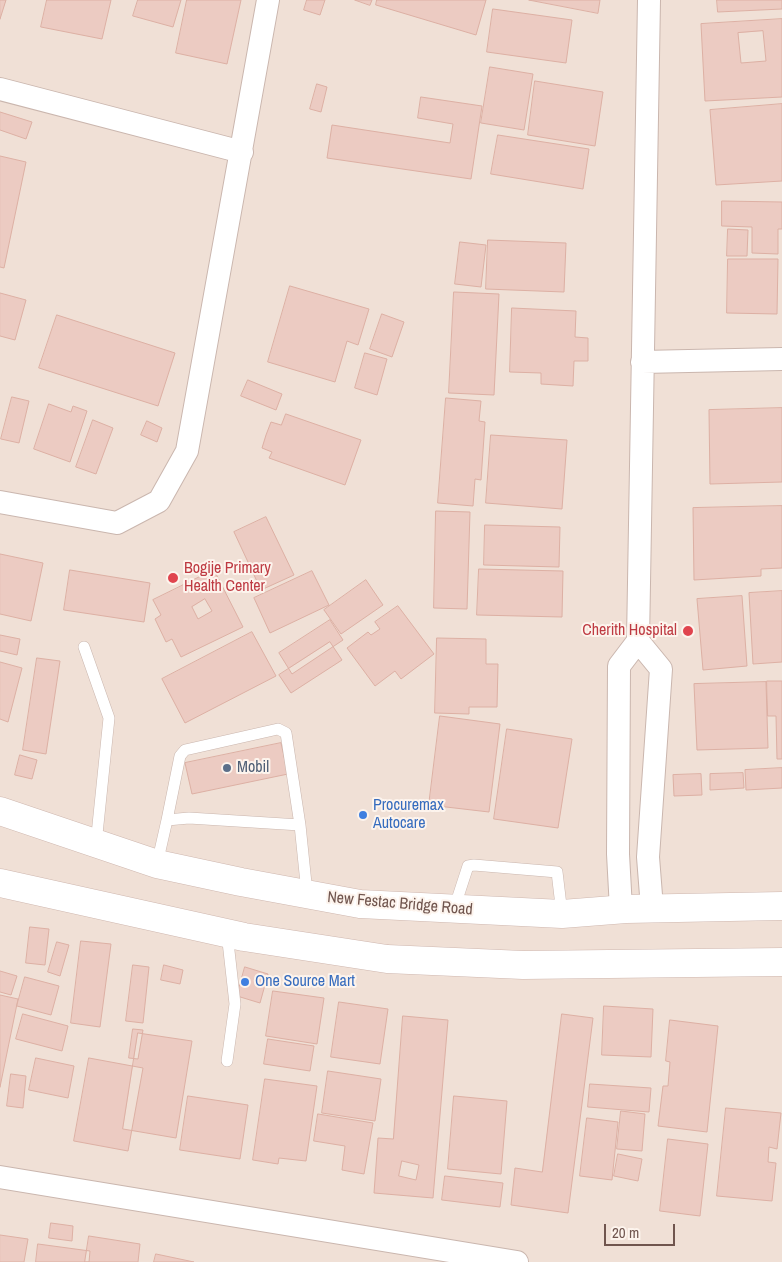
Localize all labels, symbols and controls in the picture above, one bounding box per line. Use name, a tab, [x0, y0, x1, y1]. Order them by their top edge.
place label: Bogije Primary Health Center	[184, 559, 271, 597]
marker: Bogije Primary Health Center	[166, 571, 180, 585]
place label: Cherith Hospital	[582, 621, 677, 641]
marker: Cherith Hospital	[681, 624, 695, 638]
place label: Mobil	[237, 758, 269, 778]
marker: Mobil	[221, 762, 233, 774]
place label: Procuremax Autocare	[373, 796, 444, 834]
marker: Procuremax Autocare	[357, 809, 369, 821]
street label: New Festac Bridge Road	[326, 888, 474, 920]
place label: One Source Mart	[255, 972, 355, 992]
marker: One Source Mart	[239, 976, 251, 988]
scale bar	[607, 1214, 678, 1246]
text: 20 m	[612, 1222, 639, 1243]

